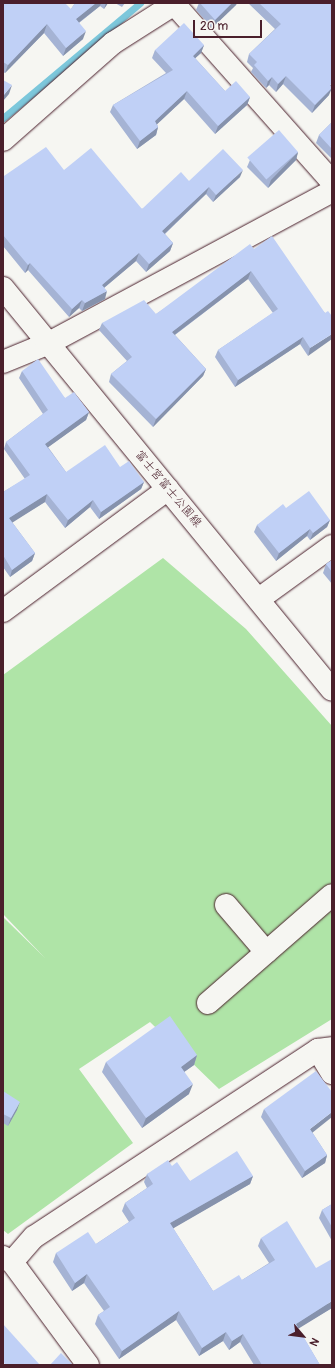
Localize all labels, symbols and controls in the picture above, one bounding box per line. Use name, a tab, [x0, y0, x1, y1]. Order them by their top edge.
scale bar	[195, 12, 264, 38]
text: 20 m	[200, 19, 228, 34]
street label: 富士宮富士公園線	[132, 448, 204, 530]
north arrow	[283, 1316, 323, 1356]
text: N	[307, 1336, 322, 1348]

